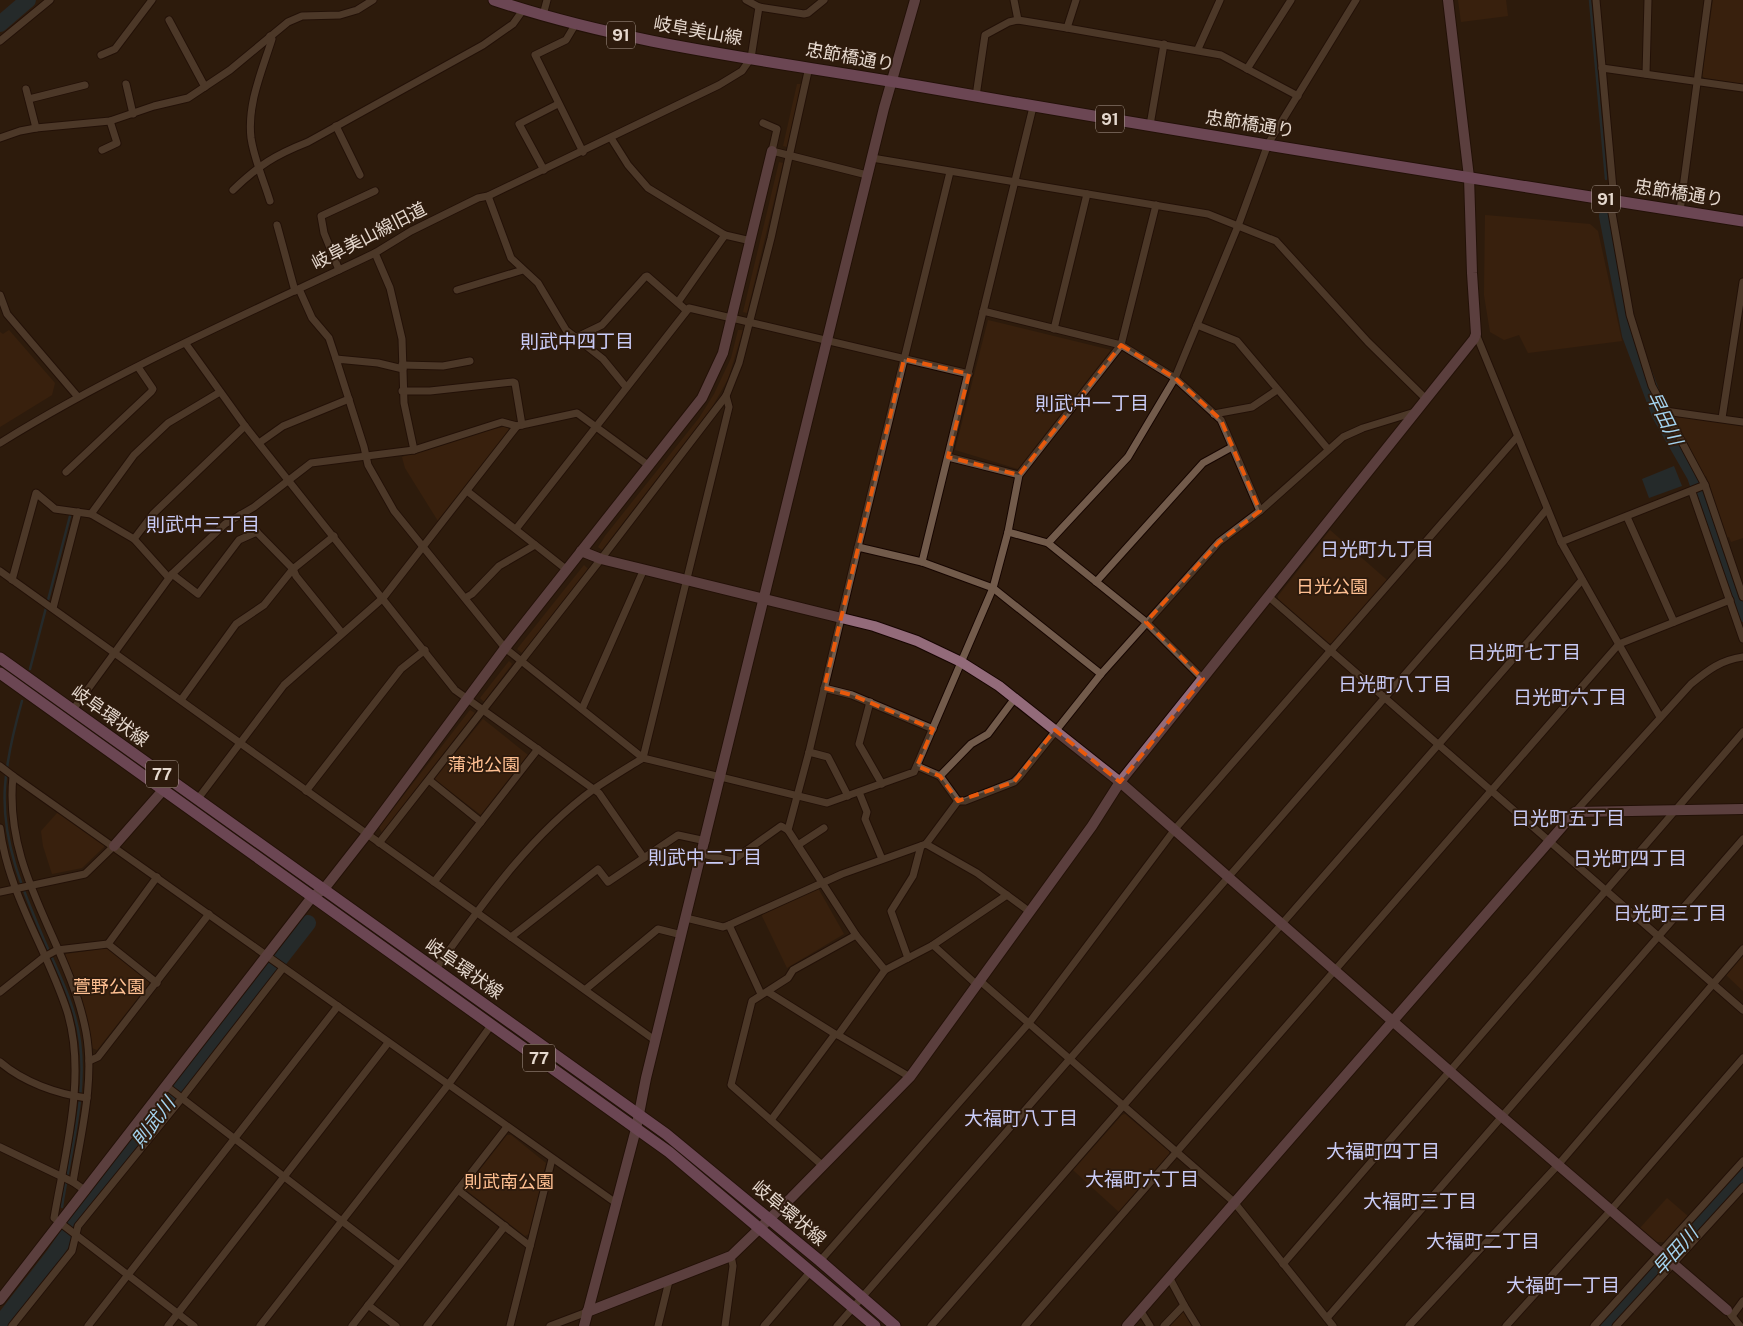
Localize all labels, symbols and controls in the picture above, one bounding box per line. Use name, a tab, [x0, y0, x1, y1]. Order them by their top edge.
street label: 岐阜美山線	[652, 12, 744, 49]
road number: 91	[607, 22, 635, 48]
street label: 忠節橋通り	[804, 38, 896, 75]
road number: 91	[1096, 106, 1124, 132]
street label: 忠節橋通り	[1204, 106, 1296, 141]
street label: 忠節橋通り	[1633, 175, 1725, 210]
road number: 91	[1592, 185, 1620, 212]
street label: 岐阜美山線旧道	[308, 198, 430, 274]
district label: 則武中四丁目	[520, 330, 634, 352]
water label: 早田川	[1643, 388, 1688, 450]
district label: 則武中一丁目	[1035, 392, 1149, 414]
district label: 則武中三丁目	[146, 513, 260, 535]
district label: 日光町九丁目	[1320, 538, 1434, 560]
park label: 日光公園	[1296, 576, 1368, 597]
district label: 日光町七丁目	[1467, 641, 1581, 663]
district label: 日光町八丁目	[1338, 673, 1452, 695]
street label: 岐阜環状線	[68, 681, 153, 751]
district label: 日光町六丁目	[1513, 686, 1627, 708]
park label: 蒲池公園	[448, 754, 520, 775]
road number: 77	[146, 761, 178, 788]
district label: 日光町五丁目	[1511, 807, 1625, 829]
district label: 則武中二丁目	[648, 846, 762, 868]
district label: 日光町四丁目	[1573, 847, 1687, 869]
district label: 日光町三丁目	[1613, 902, 1727, 924]
street label: 岐阜環状線	[421, 934, 507, 1003]
park label: 萱野公園	[73, 976, 145, 997]
road number: 77	[523, 1044, 555, 1072]
water label: 則武川	[127, 1091, 180, 1151]
district label: 大福町八丁目	[964, 1107, 1078, 1129]
district label: 大福町四丁目	[1326, 1140, 1440, 1162]
district label: 大福町六丁目	[1085, 1168, 1199, 1190]
park label: 則武南公園	[464, 1171, 554, 1192]
street label: 岐阜環状線	[748, 1176, 831, 1250]
district label: 大福町三丁目	[1363, 1190, 1477, 1212]
water label: 早田川	[1648, 1221, 1704, 1280]
district label: 大福町二丁目	[1426, 1230, 1540, 1252]
district label: 大福町一丁目	[1506, 1274, 1620, 1296]

